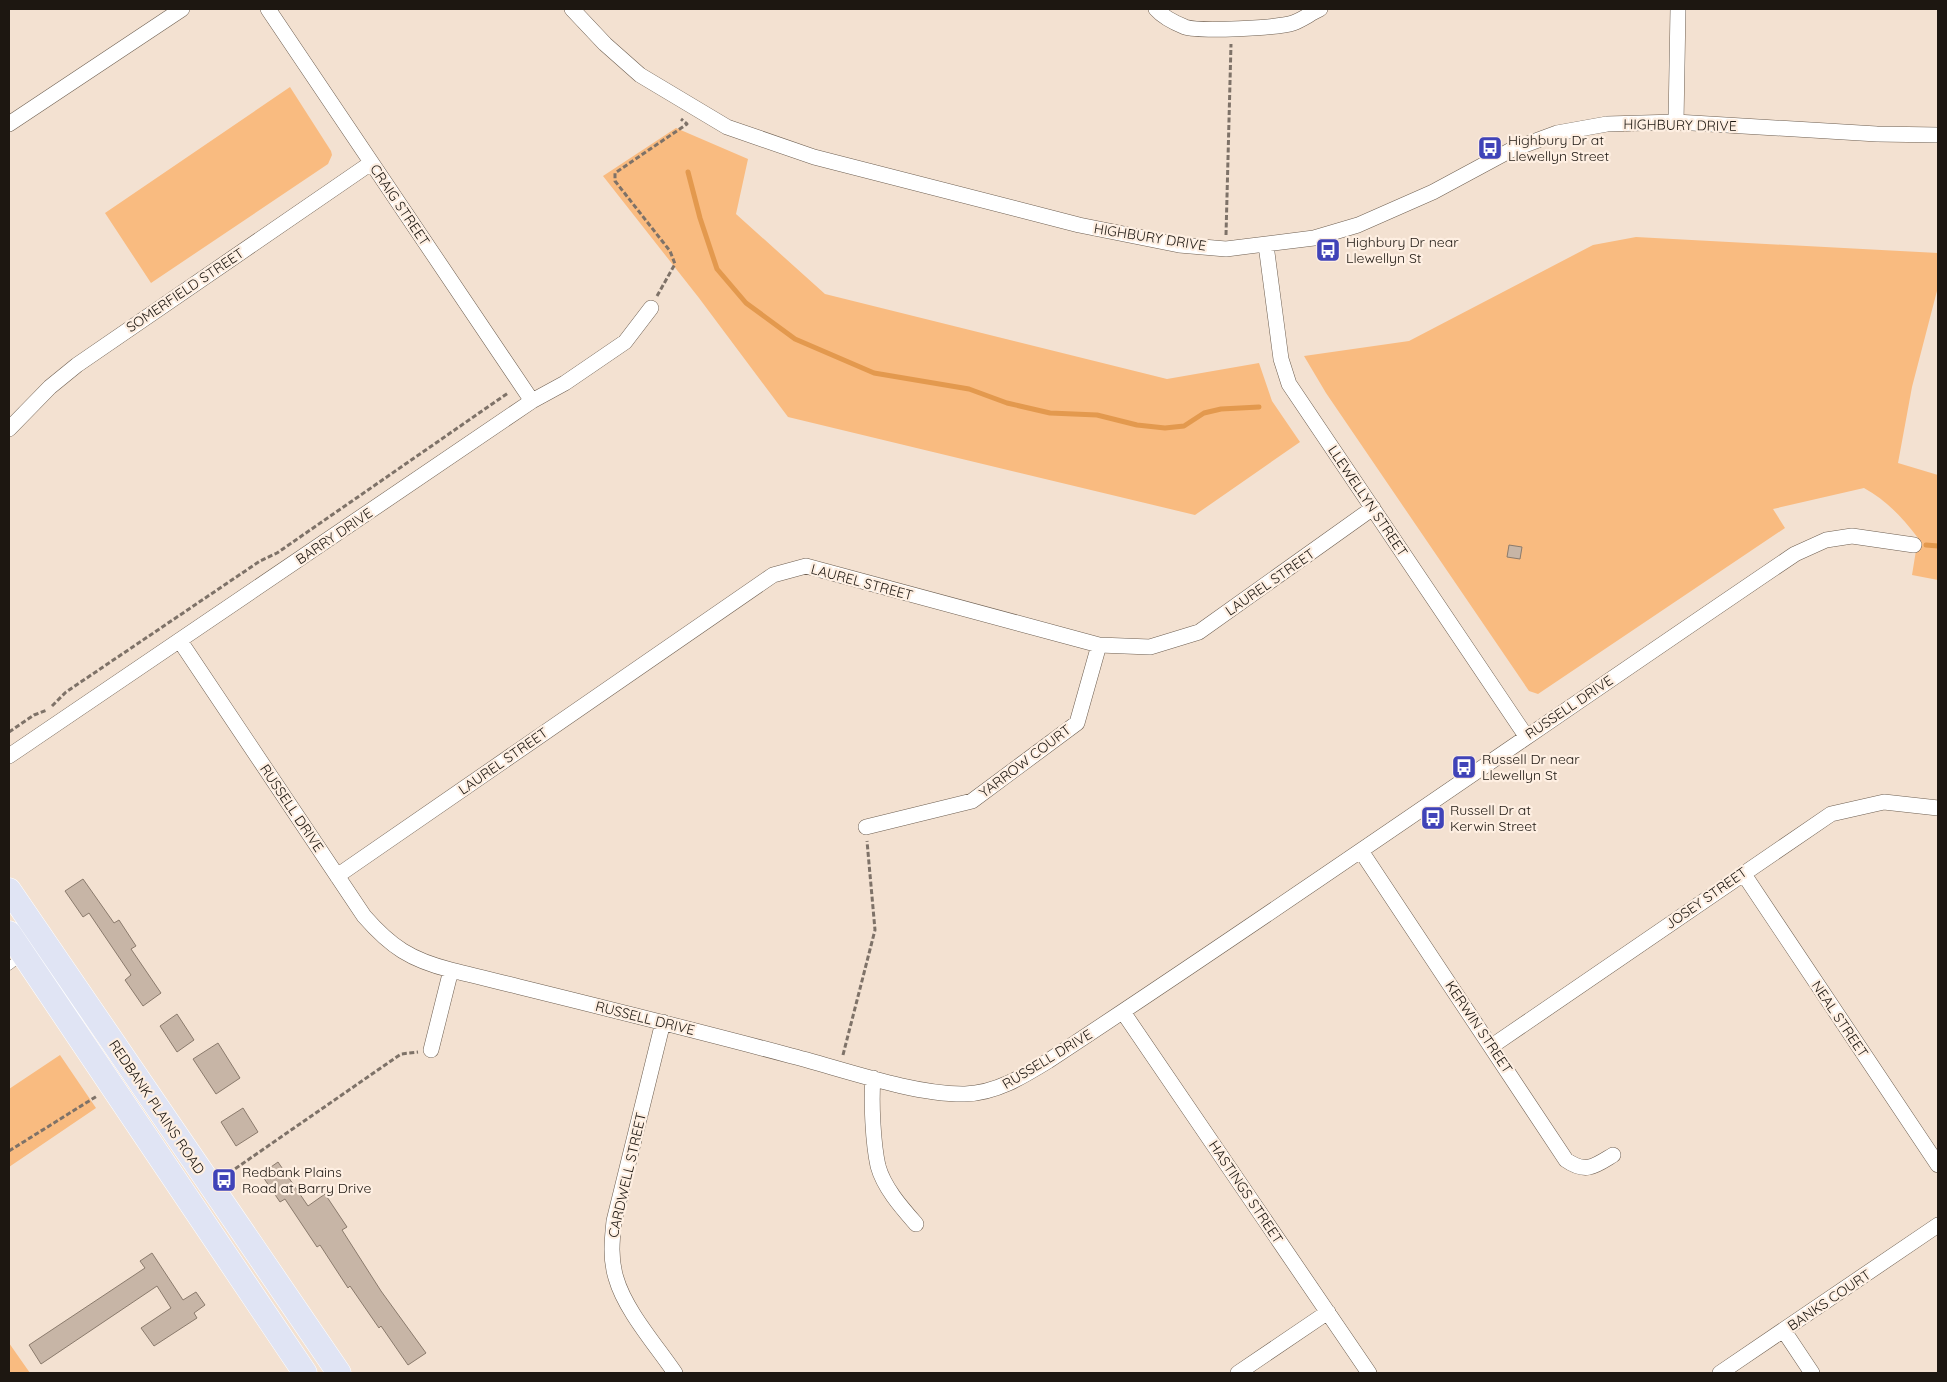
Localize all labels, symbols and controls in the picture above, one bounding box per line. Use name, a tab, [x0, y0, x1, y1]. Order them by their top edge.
street label: HIGHBURY DRIVE	[1623, 115, 1737, 135]
place label: Highbury Dr at Llewellyn Street	[1508, 131, 1609, 165]
bus stop icon: Highbury Dr at Llewellyn Street	[1477, 135, 1503, 161]
street label: CRAIG STREET	[366, 161, 434, 249]
street label: HIGHBURY DRIVE	[1093, 219, 1207, 255]
place label: Highbury Dr near Llewellyn St	[1346, 233, 1459, 267]
bus stop icon: Highbury Dr near Llewellyn St	[1315, 237, 1341, 263]
street label: SOMERFIELD STREET	[123, 244, 247, 336]
street label: LLEWELLYN STREET	[1324, 442, 1412, 560]
street label: BARRY DRIVE	[292, 504, 376, 568]
street label: LAUREL STREET	[1222, 545, 1318, 619]
street label: LAUREL STREET	[809, 560, 915, 604]
street label: RUSSELL DRIVE	[1522, 671, 1616, 743]
street label: YARROW COURT	[976, 721, 1074, 801]
street label: LAUREL STREET	[455, 724, 551, 798]
place label: Russell Dr near Llewellyn St	[1482, 750, 1580, 784]
bus stop icon: Russell Dr near Llewellyn St	[1451, 754, 1477, 780]
street label: RUSSELL DRIVE	[256, 761, 328, 855]
place label: Russell Dr at Kerwin Street	[1450, 801, 1537, 835]
bus stop icon: Russell Dr at Kerwin Street	[1420, 805, 1446, 831]
street label: JOSEY STREET	[1661, 863, 1751, 933]
street label: KERWIN STREET	[1441, 977, 1517, 1077]
street label: NEAL STREET	[1808, 977, 1872, 1061]
street label: RUSSELL DRIVE	[593, 997, 697, 1039]
street label: RUSSELL DRIVE	[999, 1025, 1095, 1093]
street label: REDBANK PLAINS ROAD	[105, 1036, 209, 1178]
street label: CARDWELL STREET	[604, 1111, 650, 1239]
street label: HASTINGS STREET	[1205, 1137, 1287, 1247]
place label: Redbank Plains Road at Barry Drive	[242, 1163, 372, 1197]
bus stop icon: Redbank Plains Road at Barry Drive	[211, 1167, 237, 1193]
street label: BANKS COURT	[1784, 1265, 1874, 1335]

